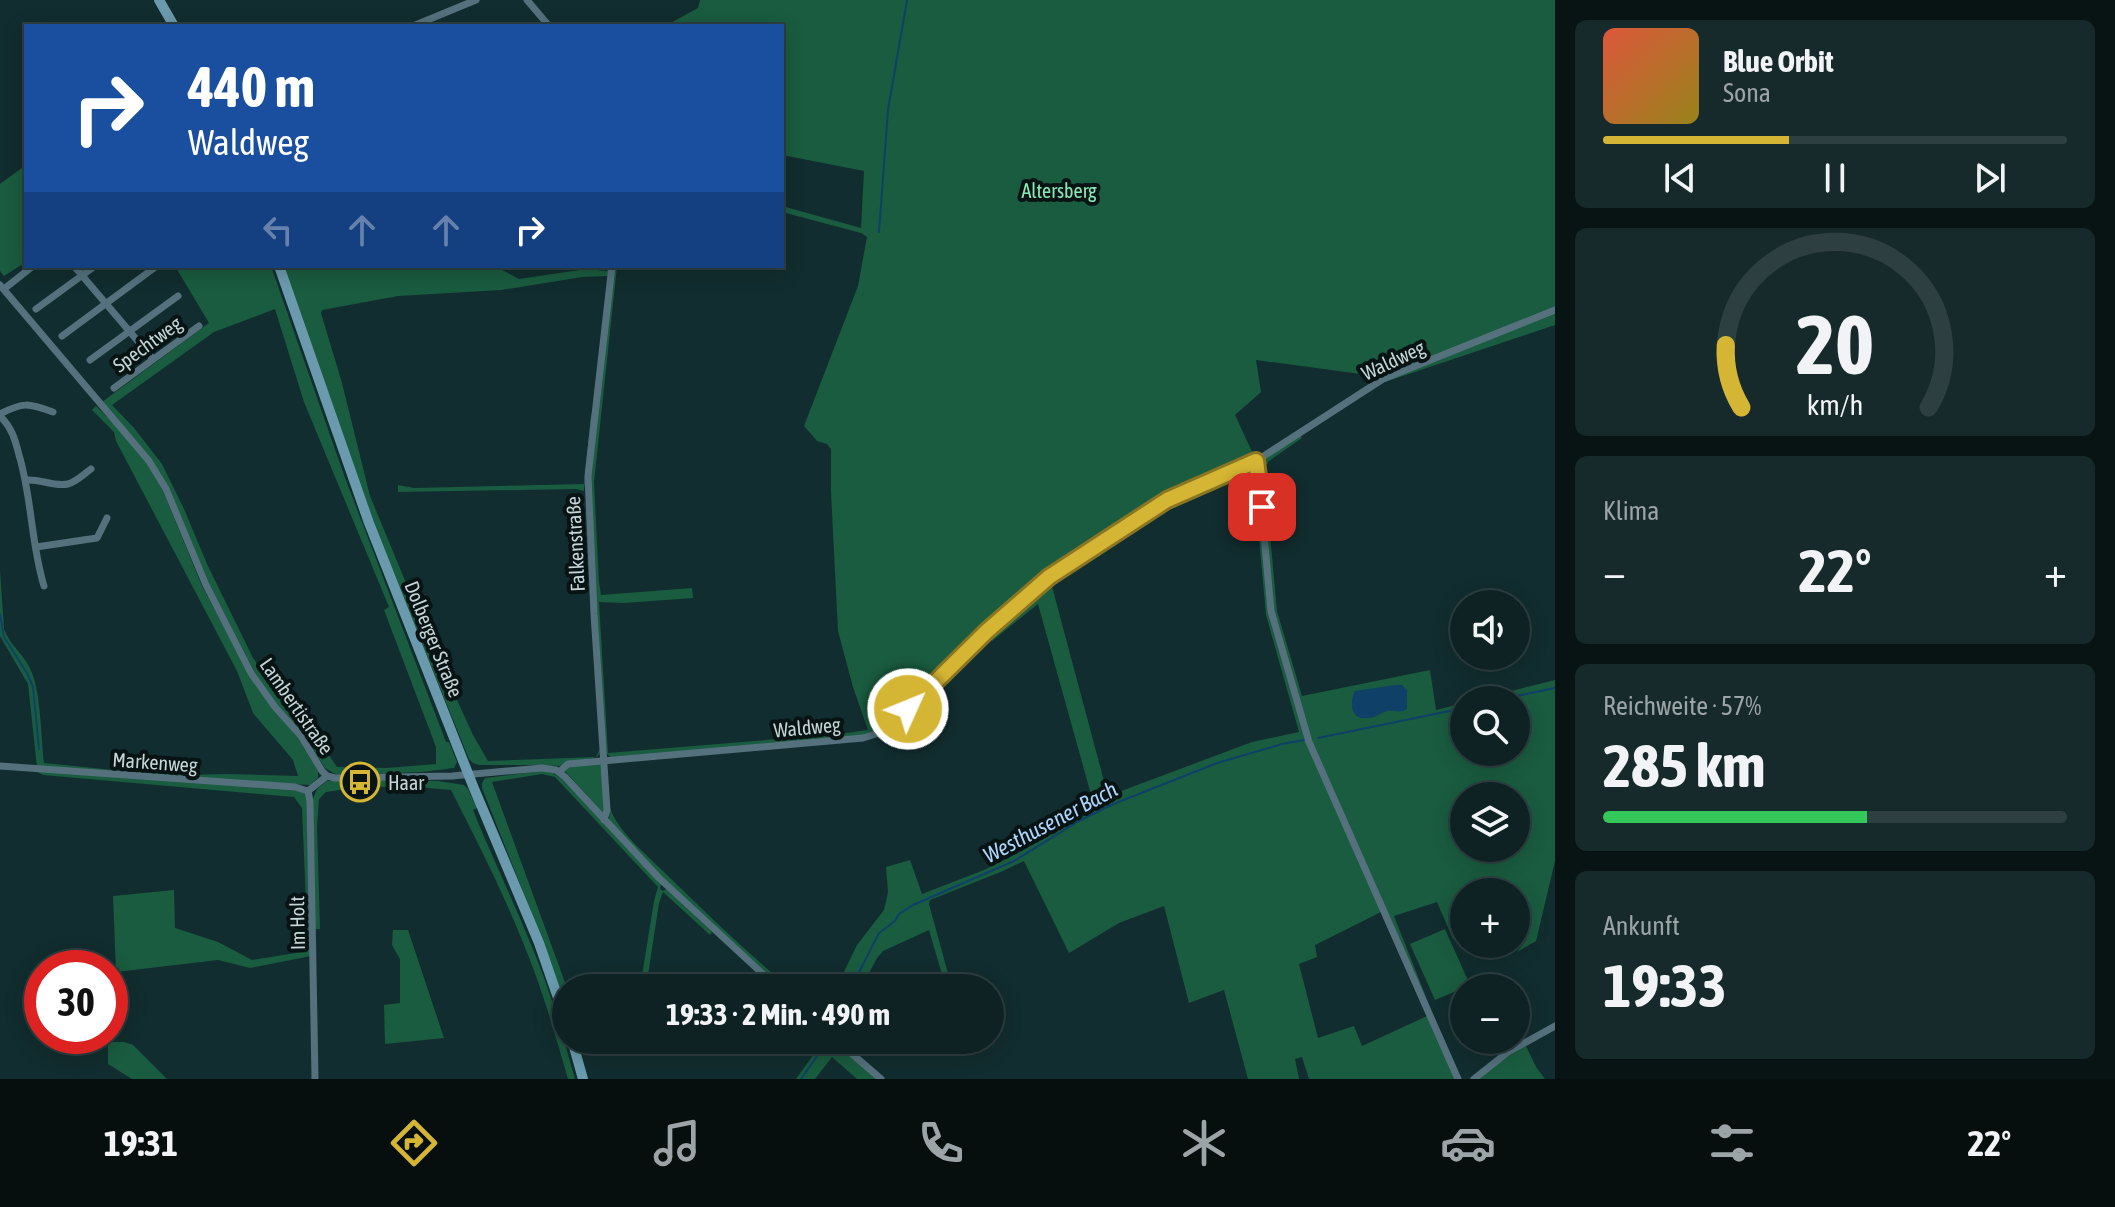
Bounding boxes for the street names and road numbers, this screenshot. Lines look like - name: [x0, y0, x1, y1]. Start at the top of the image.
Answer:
- street label: Spechtweg: [108, 311, 186, 377]
- street label: Waldweg: [1358, 335, 1429, 385]
- street label: Falkenstraße: [561, 496, 589, 592]
- street label: Dolberger Straße: [400, 578, 468, 700]
- street label: Lambertistraße: [255, 653, 339, 759]
- street label: Waldweg: [773, 713, 842, 741]
- street label: Markenweg: [112, 748, 199, 776]
- street label: Im Holt: [285, 895, 309, 950]

